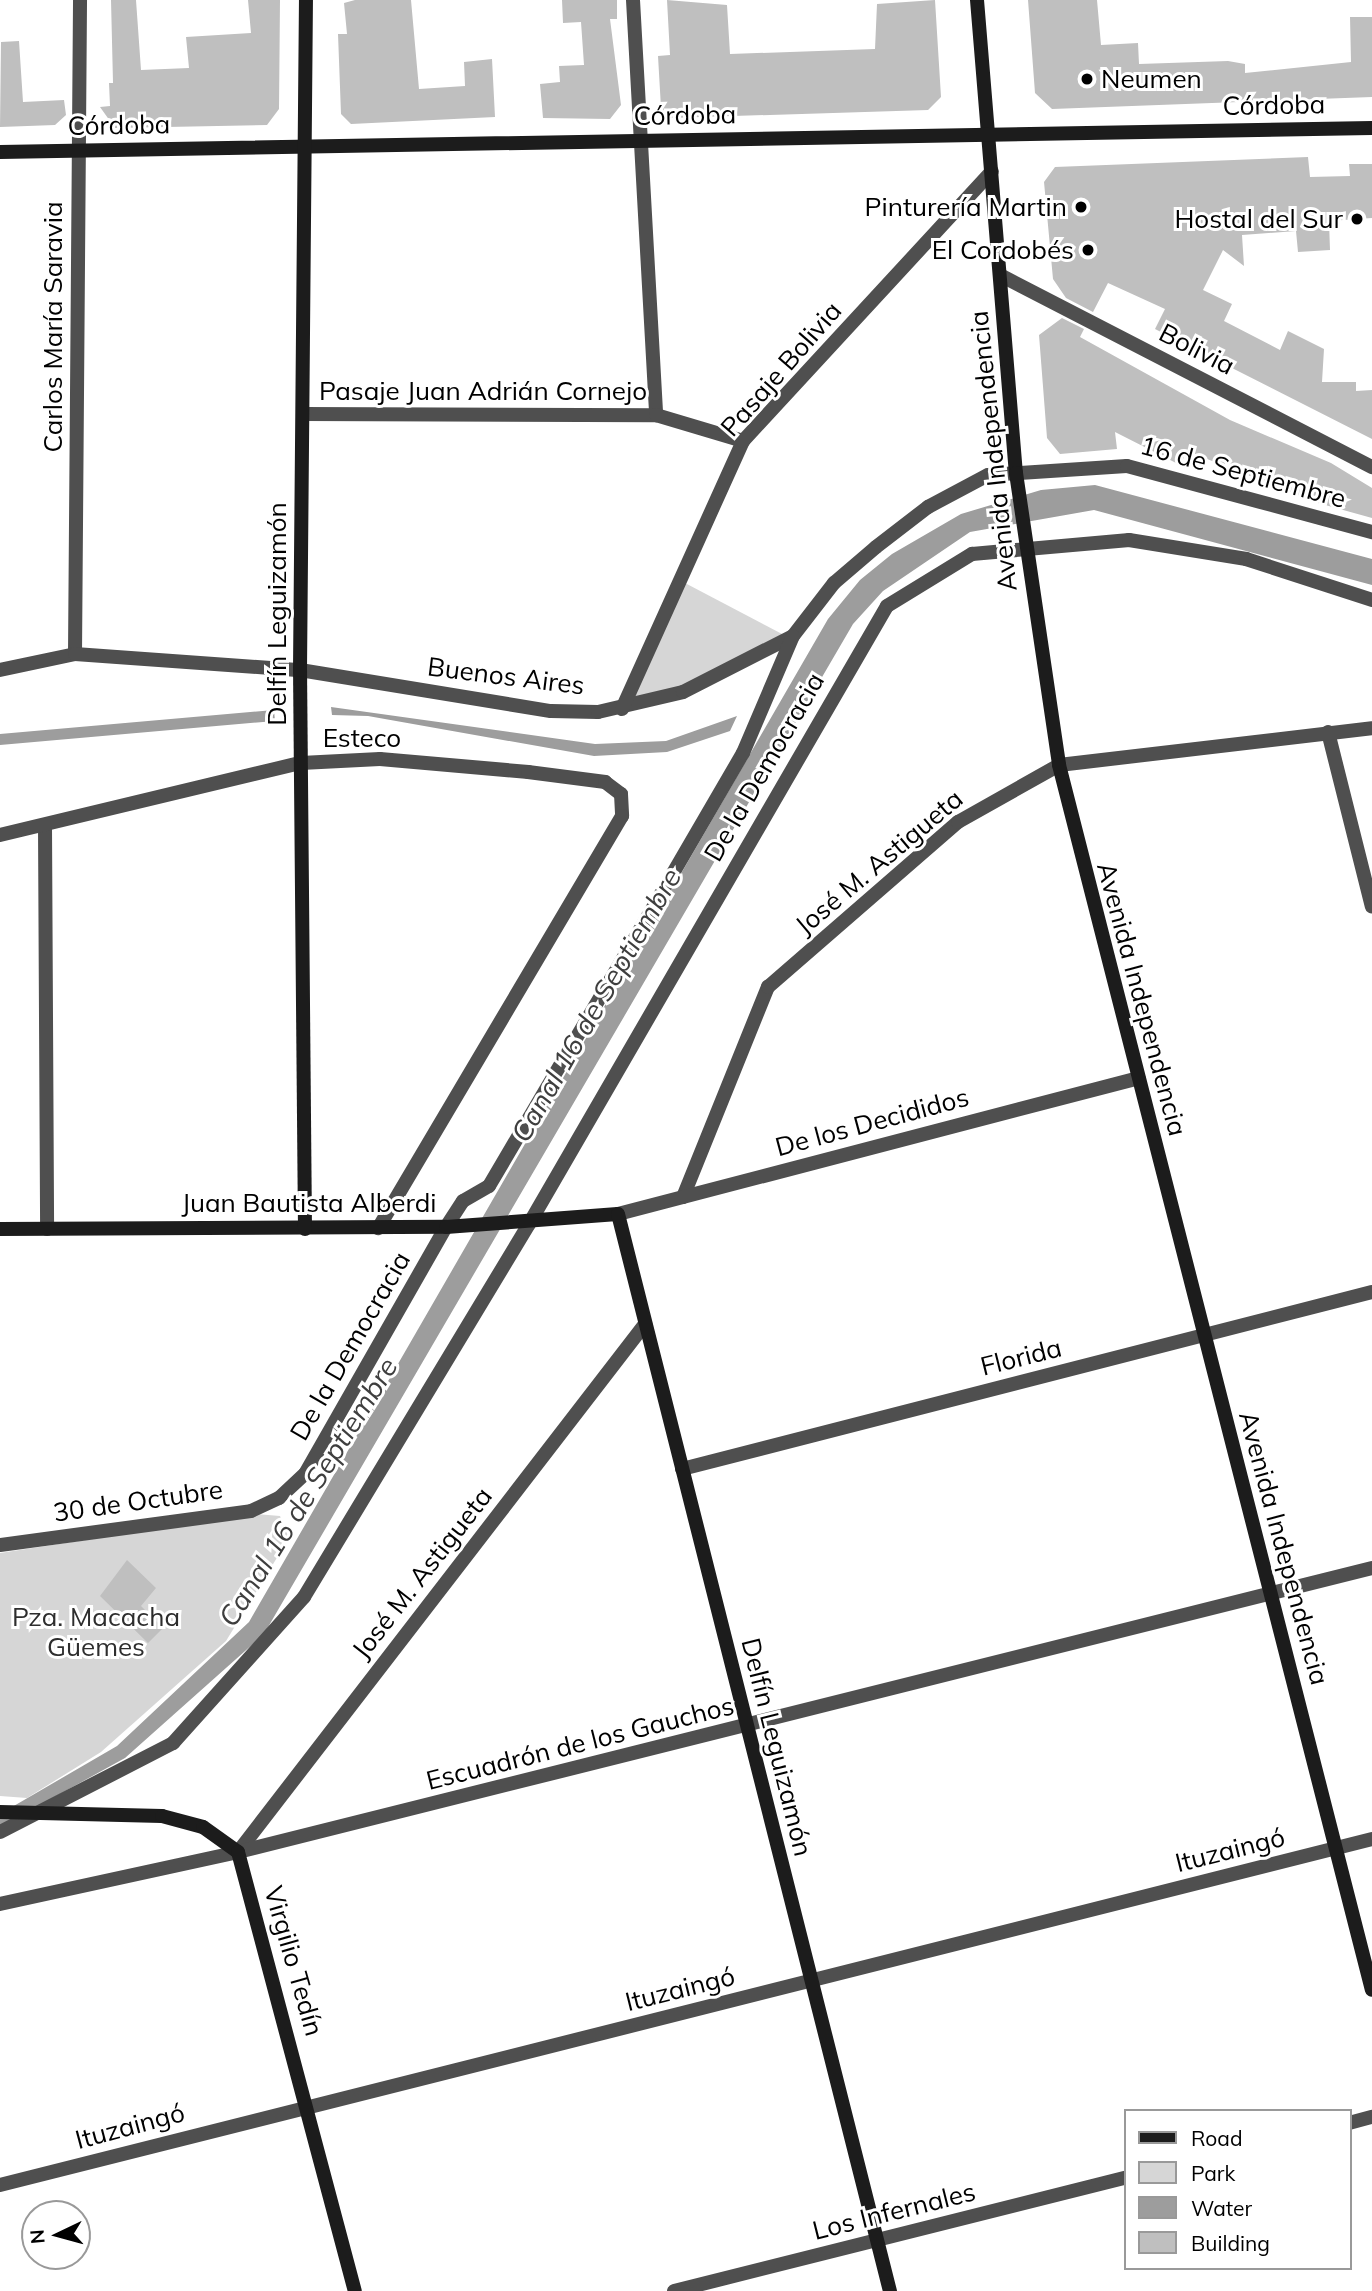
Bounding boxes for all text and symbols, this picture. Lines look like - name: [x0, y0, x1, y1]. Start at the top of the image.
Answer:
- place label: Neumen: [1101, 63, 1202, 95]
- marker: Neumen: [1079, 71, 1095, 87]
- street label: Córdoba: [1222, 89, 1326, 121]
- street label: Córdoba: [633, 99, 737, 131]
- street label: Córdoba: [67, 109, 171, 141]
- place label: Pinturería Martin: [865, 191, 1067, 223]
- marker: Pinturería Martin: [1073, 199, 1089, 215]
- street label: Carlos María Saravia: [37, 201, 69, 453]
- place label: Hostal del Sur: [1174, 203, 1343, 235]
- marker: Hostal del Sur: [1349, 211, 1365, 227]
- place label: El Cordobés: [932, 234, 1074, 266]
- marker: El Cordobés: [1080, 242, 1096, 258]
- street label: Pasaje Bolivia: [714, 295, 848, 443]
- street label: Avenida Independencia: [963, 309, 1023, 593]
- street label: Bolivia: [1154, 317, 1240, 381]
- street label: Pasaje Juan Adrián Cornejo: [319, 375, 647, 407]
- street label: 16 de Septiembre: [1137, 430, 1349, 514]
- street label: Delfín Leguizamón: [261, 502, 293, 726]
- street label: Buenos Aires: [426, 651, 586, 701]
- street label: De la Democracia: [697, 667, 831, 867]
- street label: Esteco: [323, 722, 401, 754]
- street label: José M. Astigueta: [789, 783, 969, 941]
- street label: Avenida Independencia: [1090, 859, 1194, 1139]
- water label: Canal 16 de Septiembre: [504, 862, 688, 1148]
- street label: De los Decididos: [772, 1081, 972, 1163]
- street label: Juan Bautista Alberdi: [181, 1187, 437, 1219]
- street label: De la Democracia: [283, 1246, 417, 1446]
- street label: Florida: [977, 1332, 1065, 1382]
- water label: Canal 16 de Septiembre: [211, 1351, 405, 1633]
- street label: Avenida Independencia: [1232, 1408, 1336, 1688]
- street label: 30 de Octubre: [51, 1474, 225, 1528]
- street label: José M. Astigueta: [345, 1481, 499, 1665]
- park label: Pza. Macacha Güemes: [12, 1601, 180, 1662]
- street label: Delfín Leguizamón: [735, 1635, 819, 1859]
- street label: Escuadrón de los Gauchos: [423, 1690, 737, 1796]
- street label: Ituzaingó: [1172, 1821, 1288, 1879]
- street label: Virgilio Tedín: [258, 1883, 330, 2039]
- street label: Ituzaingó: [622, 1960, 738, 2018]
- street label: Ituzaingó: [72, 2096, 188, 2156]
- legend: [1124, 2109, 1351, 2270]
- text: Road: [1191, 2125, 1242, 2151]
- text: Park: [1191, 2160, 1235, 2186]
- street label: Los Infernales: [809, 2176, 979, 2246]
- text: Water: [1191, 2195, 1252, 2221]
- north arrow: [21, 2200, 91, 2270]
- text: N: [24, 2228, 50, 2245]
- text: Building: [1191, 2230, 1270, 2256]

